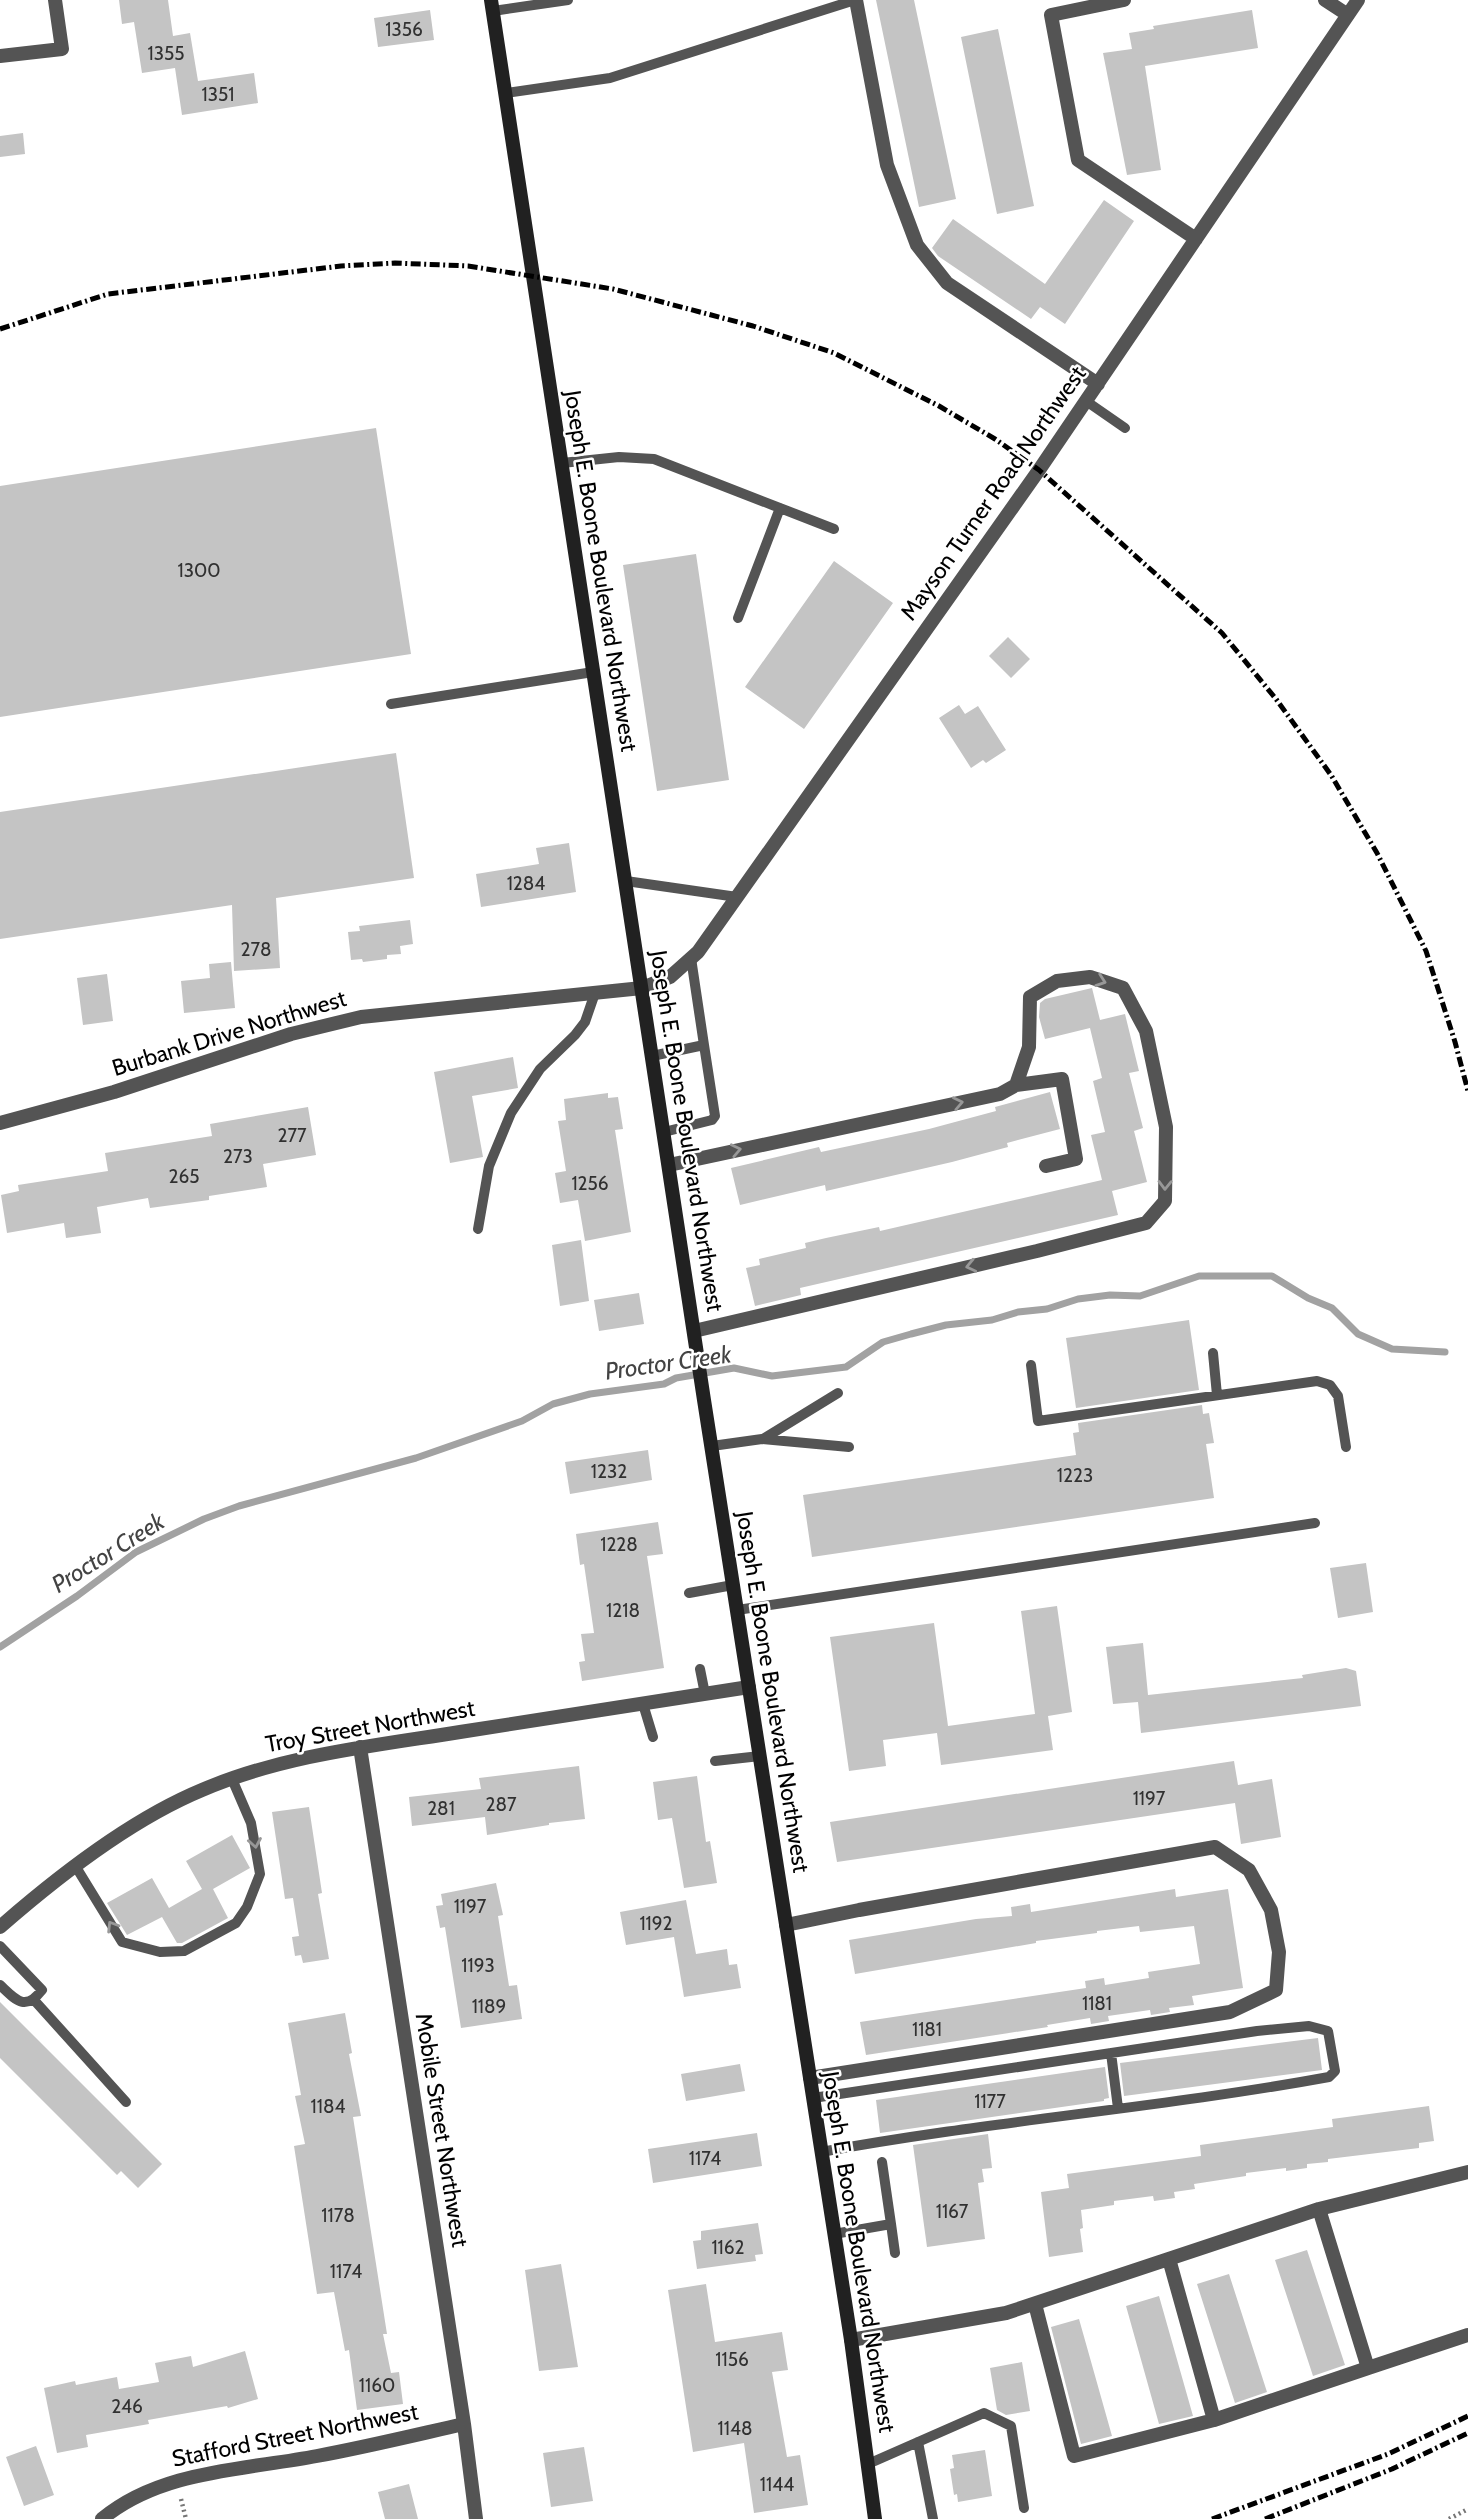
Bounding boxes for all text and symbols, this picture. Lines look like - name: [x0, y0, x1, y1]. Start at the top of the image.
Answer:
- house number: 1356: [385, 18, 423, 41]
- house number: 1355: [147, 42, 185, 65]
- house number: 1351: [202, 83, 234, 106]
- street label: Mayson Turner Road Northwest: [894, 360, 1092, 626]
- street label: Joseph E. Boone Boulevard Northwest: [558, 387, 643, 754]
- house number: 1300: [178, 559, 221, 582]
- house number: 1284: [507, 872, 545, 895]
- house number: 278: [240, 938, 272, 961]
- street label: Joseph E. Boone Boulevard Northwest: [644, 947, 729, 1314]
- one-way arrow: [1095, 973, 1107, 987]
- street label: Burbank Drive Northwest: [109, 984, 350, 1082]
- one-way arrow: [952, 1097, 964, 1112]
- house number: 277: [277, 1124, 307, 1147]
- one-way arrow: [730, 1144, 742, 1159]
- house number: 273: [223, 1145, 253, 1168]
- house number: 265: [168, 1165, 200, 1188]
- house number: 1256: [571, 1172, 609, 1195]
- one-way arrow: [1157, 1180, 1173, 1191]
- one-way arrow: [965, 1258, 977, 1273]
- water label: Proctor Creek: [603, 1339, 734, 1386]
- house number: 1232: [591, 1460, 627, 1483]
- house number: 1223: [1057, 1464, 1093, 1487]
- water label: Proctor Creek: [46, 1506, 170, 1599]
- street label: Joseph E. Boone Boulevard Northwest: [730, 1508, 815, 1875]
- house number: 1228: [600, 1533, 638, 1556]
- house number: 1218: [606, 1599, 640, 1622]
- street label: Troy Street Northwest: [263, 1694, 477, 1758]
- house number: 1197: [1133, 1787, 1166, 1810]
- house number: 287: [485, 1793, 517, 1816]
- house number: 281: [427, 1797, 455, 1820]
- one-way arrow: [247, 1837, 262, 1849]
- house number: 1197: [454, 1895, 487, 1918]
- house number: 1192: [639, 1912, 673, 1935]
- one-way arrow: [108, 1921, 121, 1934]
- house number: 1193: [461, 1954, 495, 1977]
- house number: 1181: [1082, 1992, 1112, 2015]
- house number: 1189: [472, 1995, 506, 2018]
- street label: Mobile Street Northwest: [410, 2011, 474, 2249]
- house number: 1181: [912, 2018, 942, 2041]
- street label: Joseph E. Boone Boulevard Northwest: [816, 2068, 901, 2435]
- house number: 1177: [974, 2090, 1006, 2113]
- house number: 1184: [311, 2095, 345, 2118]
- house number: 1174: [689, 2147, 721, 2170]
- house number: 1167: [936, 2200, 969, 2223]
- house number: 1178: [321, 2204, 355, 2227]
- house number: 1162: [711, 2236, 745, 2259]
- house number: 1174: [330, 2260, 362, 2283]
- house number: 1156: [715, 2348, 749, 2371]
- house number: 1160: [359, 2374, 395, 2397]
- house number: 246: [111, 2395, 143, 2418]
- street label: Stafford Street Northwest: [170, 2397, 421, 2473]
- house number: 1148: [718, 2417, 752, 2440]
- house number: 1144: [760, 2473, 794, 2496]

